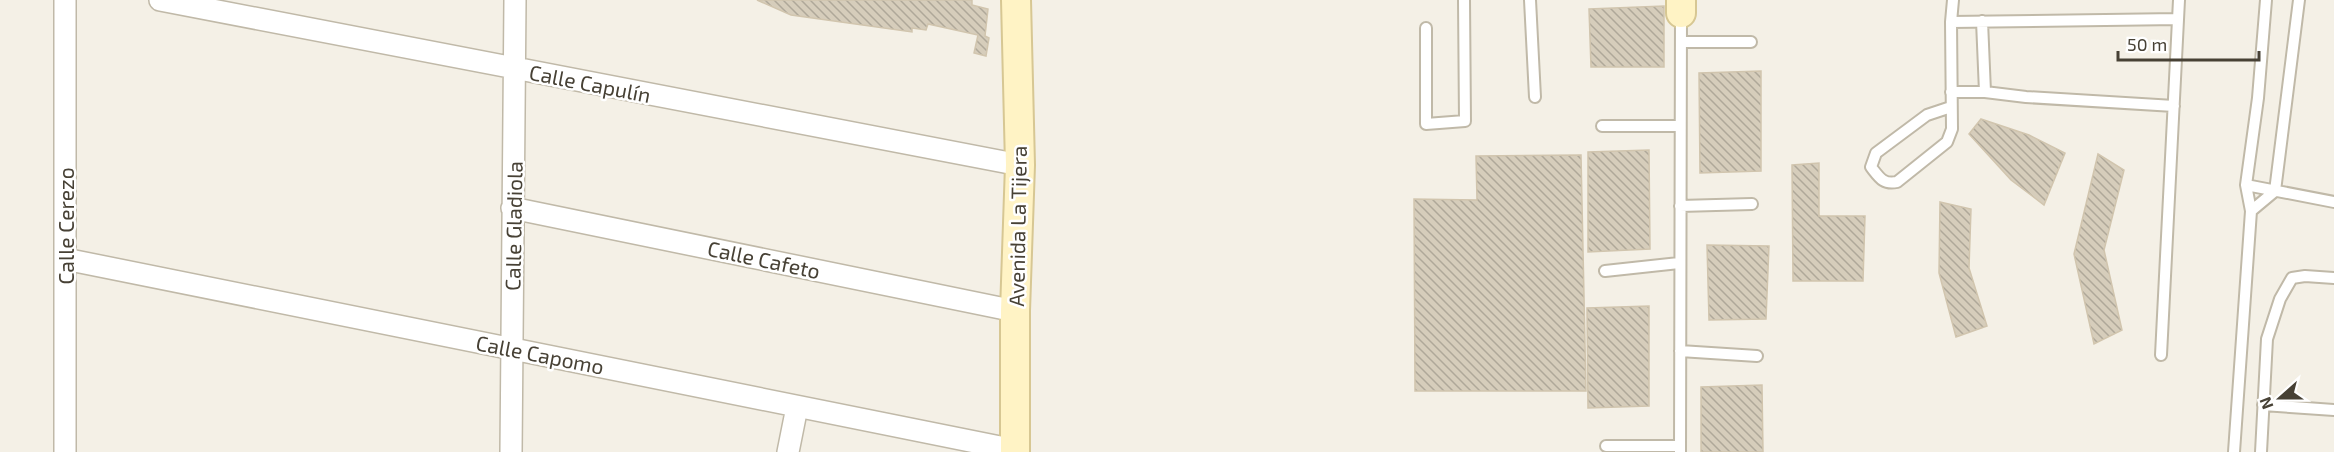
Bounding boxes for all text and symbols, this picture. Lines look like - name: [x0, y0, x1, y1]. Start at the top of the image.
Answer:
- scale bar: [2118, 24, 2259, 62]
- text: 50 m: [2127, 33, 2167, 55]
- street label: Calle Capulín: [527, 59, 653, 107]
- street label: Avenida La Tijera: [1003, 145, 1032, 307]
- street label: Calle Gladiola: [499, 161, 527, 291]
- street label: Calle Cerezo: [53, 167, 78, 285]
- street label: Calle Cafeto: [705, 235, 823, 283]
- street label: Calle Capomo: [474, 329, 606, 379]
- north arrow: [2250, 368, 2310, 428]
- text: N: [2255, 395, 2276, 412]

